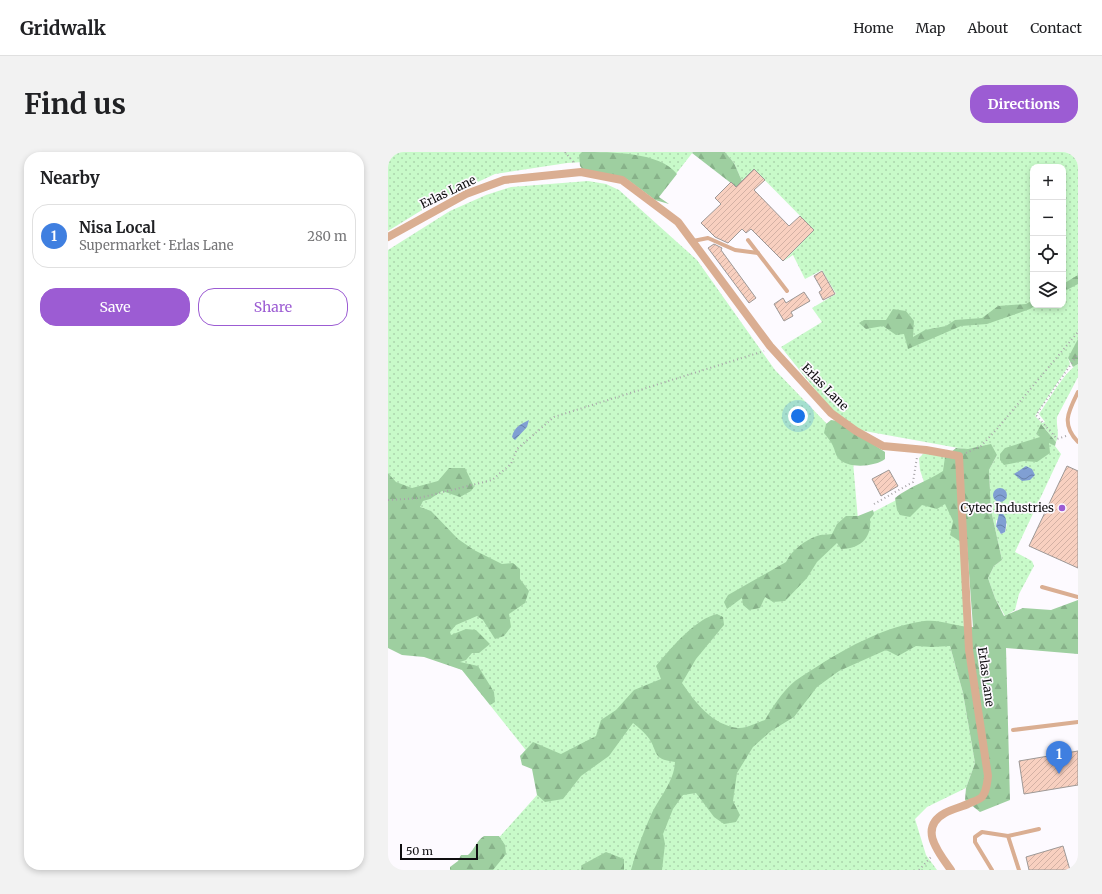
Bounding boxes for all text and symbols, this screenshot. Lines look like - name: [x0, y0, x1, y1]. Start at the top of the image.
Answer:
- text: Gridwalk: [20, 16, 106, 40]
- text: Home: [853, 19, 894, 37]
- text: Map: [916, 19, 945, 37]
- text: About: [967, 19, 1008, 37]
- text: Contact: [1030, 19, 1082, 37]
- button: Directions: [970, 85, 1078, 123]
- text: Find us: [24, 86, 126, 122]
- map controls: [1030, 164, 1066, 308]
- button: +: [1030, 164, 1066, 200]
- text: Nearby: [40, 167, 100, 189]
- street label: Erlas Lane: [417, 172, 478, 211]
- button: −: [1030, 200, 1066, 236]
- text: Nisa Local: [79, 218, 156, 237]
- text: 1: [51, 228, 57, 245]
- text: 280 m: [307, 228, 347, 245]
- button: locate: [1030, 236, 1066, 272]
- text: Supermarket · Erlas Lane: [79, 237, 234, 254]
- button: layers: [1030, 272, 1066, 308]
- button: Save: [40, 288, 190, 326]
- button: Share: [198, 288, 348, 326]
- street label: Erlas Lane: [799, 360, 852, 413]
- your location: [788, 406, 808, 426]
- place label: Cytec Industries: [960, 500, 1054, 515]
- marker: Cytec Industries: [1057, 503, 1067, 513]
- street label: Erlas Lane: [975, 646, 998, 708]
- pin: 1: [1046, 741, 1072, 774]
- scale bar: [400, 842, 478, 861]
- text: 50 m: [406, 844, 433, 858]

